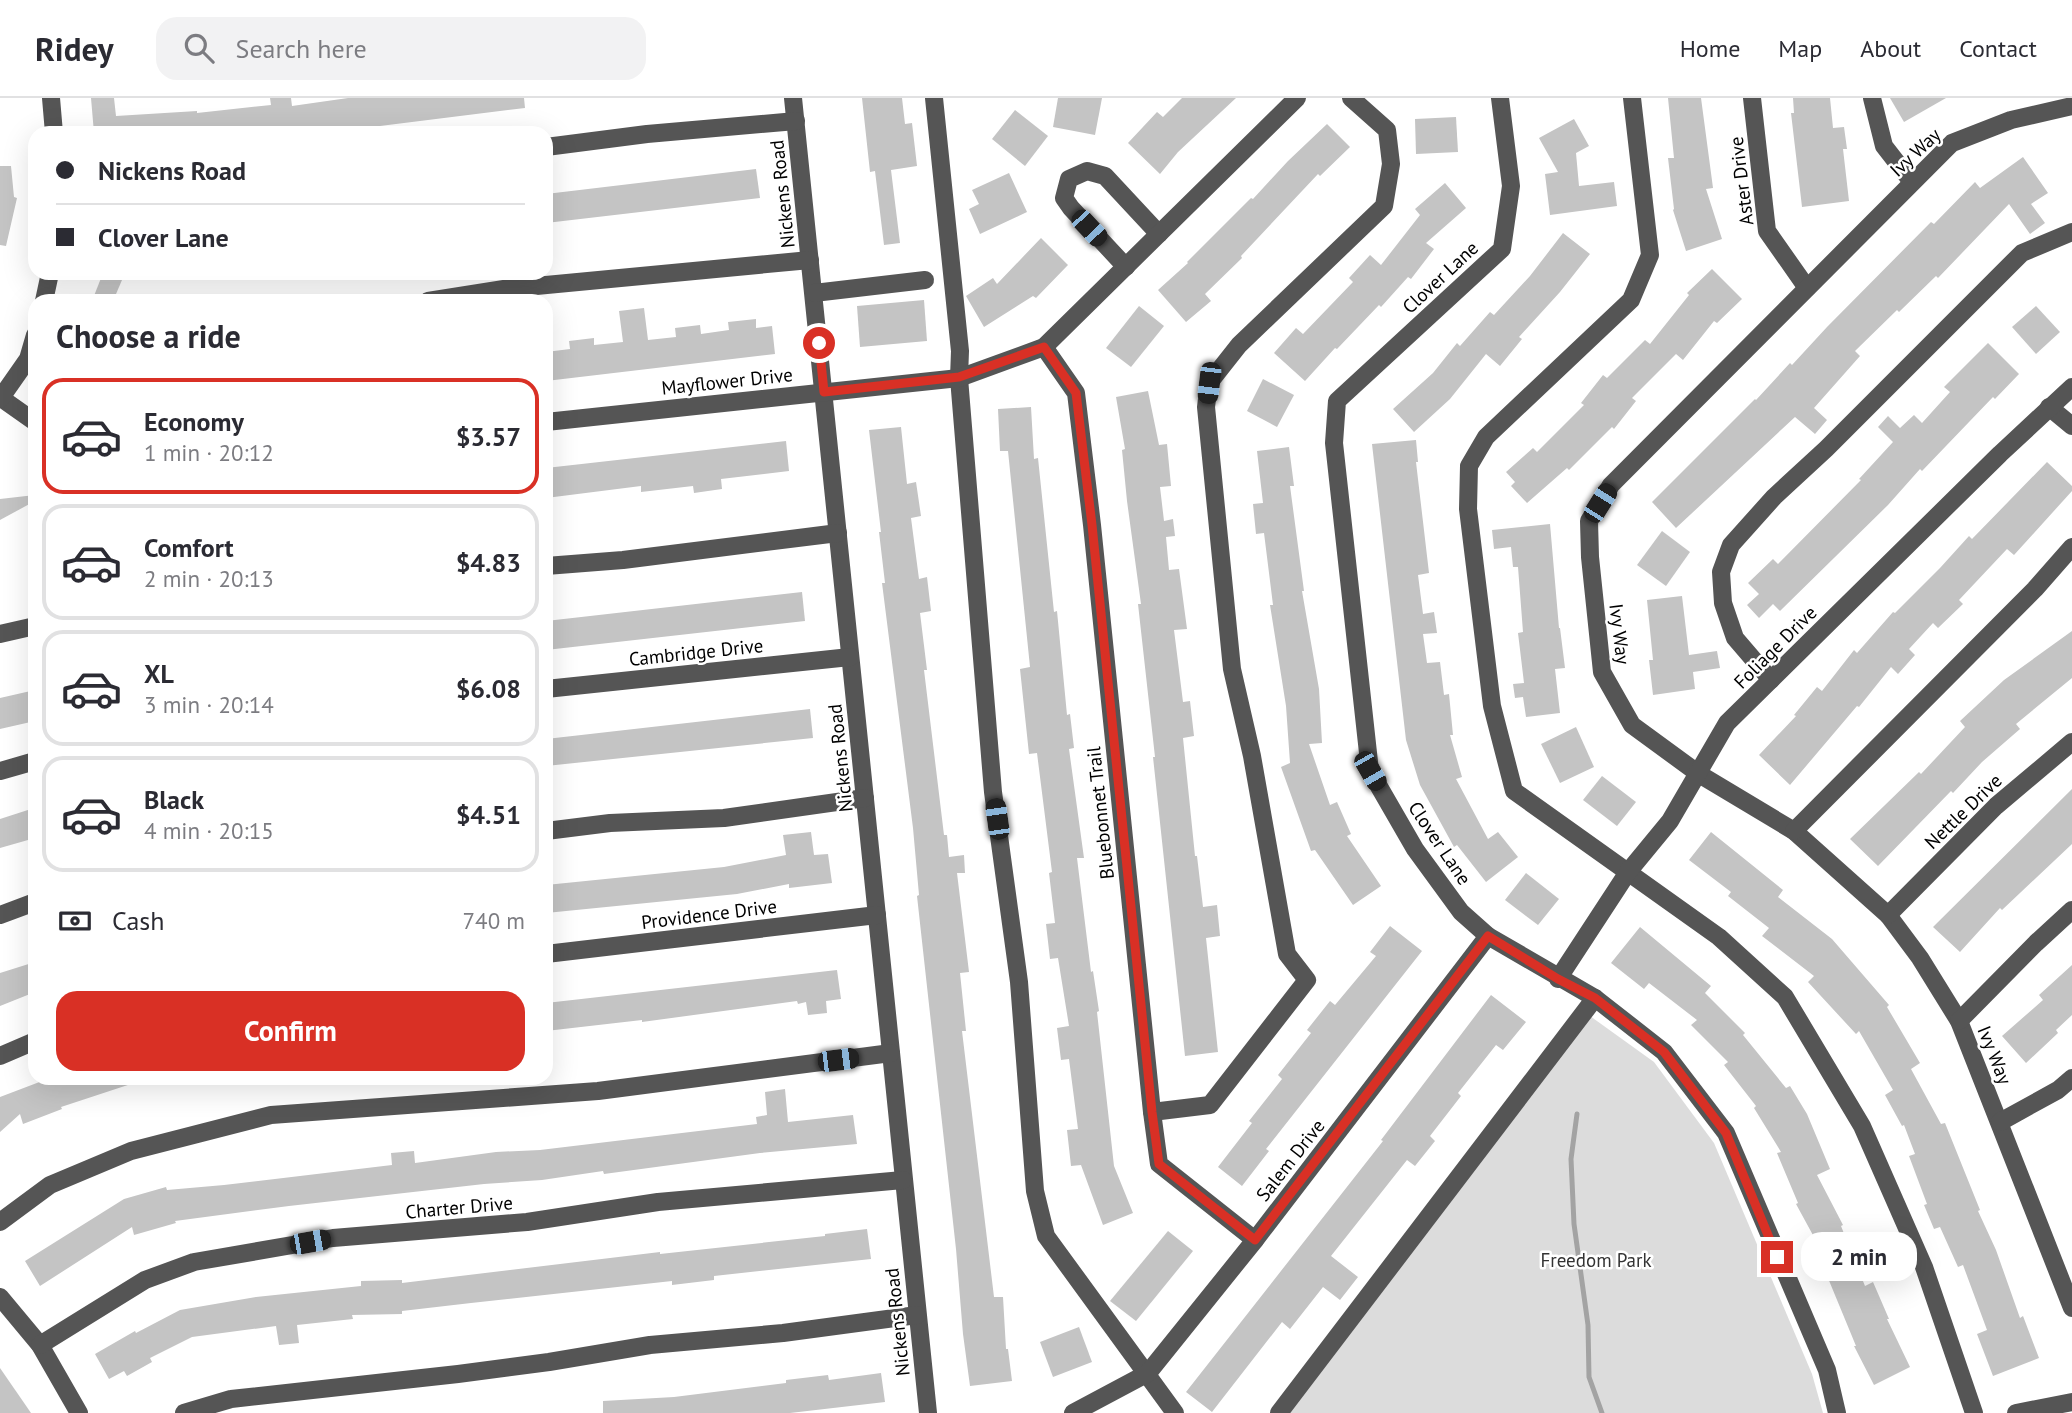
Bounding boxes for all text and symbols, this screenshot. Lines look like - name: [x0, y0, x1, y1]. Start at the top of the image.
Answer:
- search box: [156, 17, 646, 80]
- text: Ridey: [35, 27, 114, 70]
- icon: search: [180, 29, 218, 67]
- text: Search here: [236, 32, 367, 65]
- text: Home: [1680, 33, 1740, 64]
- text: Map: [1778, 33, 1822, 64]
- text: About: [1860, 33, 1921, 64]
- text: Contact: [1959, 33, 2037, 64]
- street label: Ivy Way: [1885, 122, 1946, 182]
- street label: Aster Drive: [1724, 135, 1758, 227]
- street label: Nickens Road: [764, 139, 800, 249]
- text: Nickens Road: [98, 154, 246, 187]
- car: [1067, 205, 1112, 251]
- text: Clover Lane: [98, 221, 229, 254]
- street label: Clover Lane: [1397, 236, 1483, 318]
- text: Choose a ride: [56, 315, 241, 357]
- route start: [803, 327, 835, 359]
- car: [1197, 361, 1222, 405]
- street label: Mayflower Drive: [660, 362, 794, 400]
- icon: car: [60, 405, 123, 468]
- text: Economy: [144, 405, 244, 438]
- text: $3.57: [456, 420, 521, 453]
- text: 1 min · 20:12: [144, 438, 274, 467]
- car: [1580, 480, 1621, 526]
- icon: car: [60, 531, 123, 594]
- text: Comfort: [144, 531, 234, 564]
- text: $4.83: [456, 546, 521, 579]
- text: 2 min · 20:13: [144, 564, 274, 593]
- street label: Foliage Drive: [1728, 600, 1822, 694]
- street label: Ivy Way: [1604, 602, 1636, 666]
- street label: Cambridge Drive: [628, 633, 764, 671]
- icon: car: [60, 657, 123, 720]
- text: XL: [144, 657, 174, 690]
- text: $6.08: [456, 672, 521, 705]
- text: 3 min · 20:14: [144, 690, 274, 719]
- street label: Nickens Road: [822, 703, 858, 813]
- street label: Bluebonnet Trail: [1081, 745, 1119, 881]
- car: [1351, 748, 1390, 794]
- street label: Nettle Drive: [1919, 768, 2007, 854]
- icon: car: [60, 783, 123, 846]
- text: Black: [144, 783, 204, 816]
- car: [984, 797, 1011, 841]
- street label: Clover Lane: [1403, 797, 1477, 889]
- text: $4.51: [456, 798, 521, 831]
- text: 4 min · 20:15: [144, 816, 274, 845]
- street label: Providence Drive: [640, 894, 778, 934]
- icon: cash: [56, 902, 94, 940]
- text: Cash: [112, 904, 164, 937]
- text: 740 m: [463, 906, 525, 935]
- button: Confirm: [56, 991, 525, 1071]
- street label: Ivy Way: [1972, 1022, 2018, 1088]
- car: [816, 1047, 861, 1073]
- street label: Salem Drive: [1250, 1114, 1330, 1206]
- street label: Charter Drive: [404, 1190, 514, 1224]
- car: [288, 1228, 333, 1256]
- callout: 2 min: [1802, 1232, 1917, 1282]
- route end: [1761, 1241, 1793, 1273]
- text: 2 min: [1831, 1242, 1887, 1271]
- park label: Freedom Park: [1540, 1248, 1652, 1272]
- street label: Nickens Road: [879, 1267, 915, 1377]

